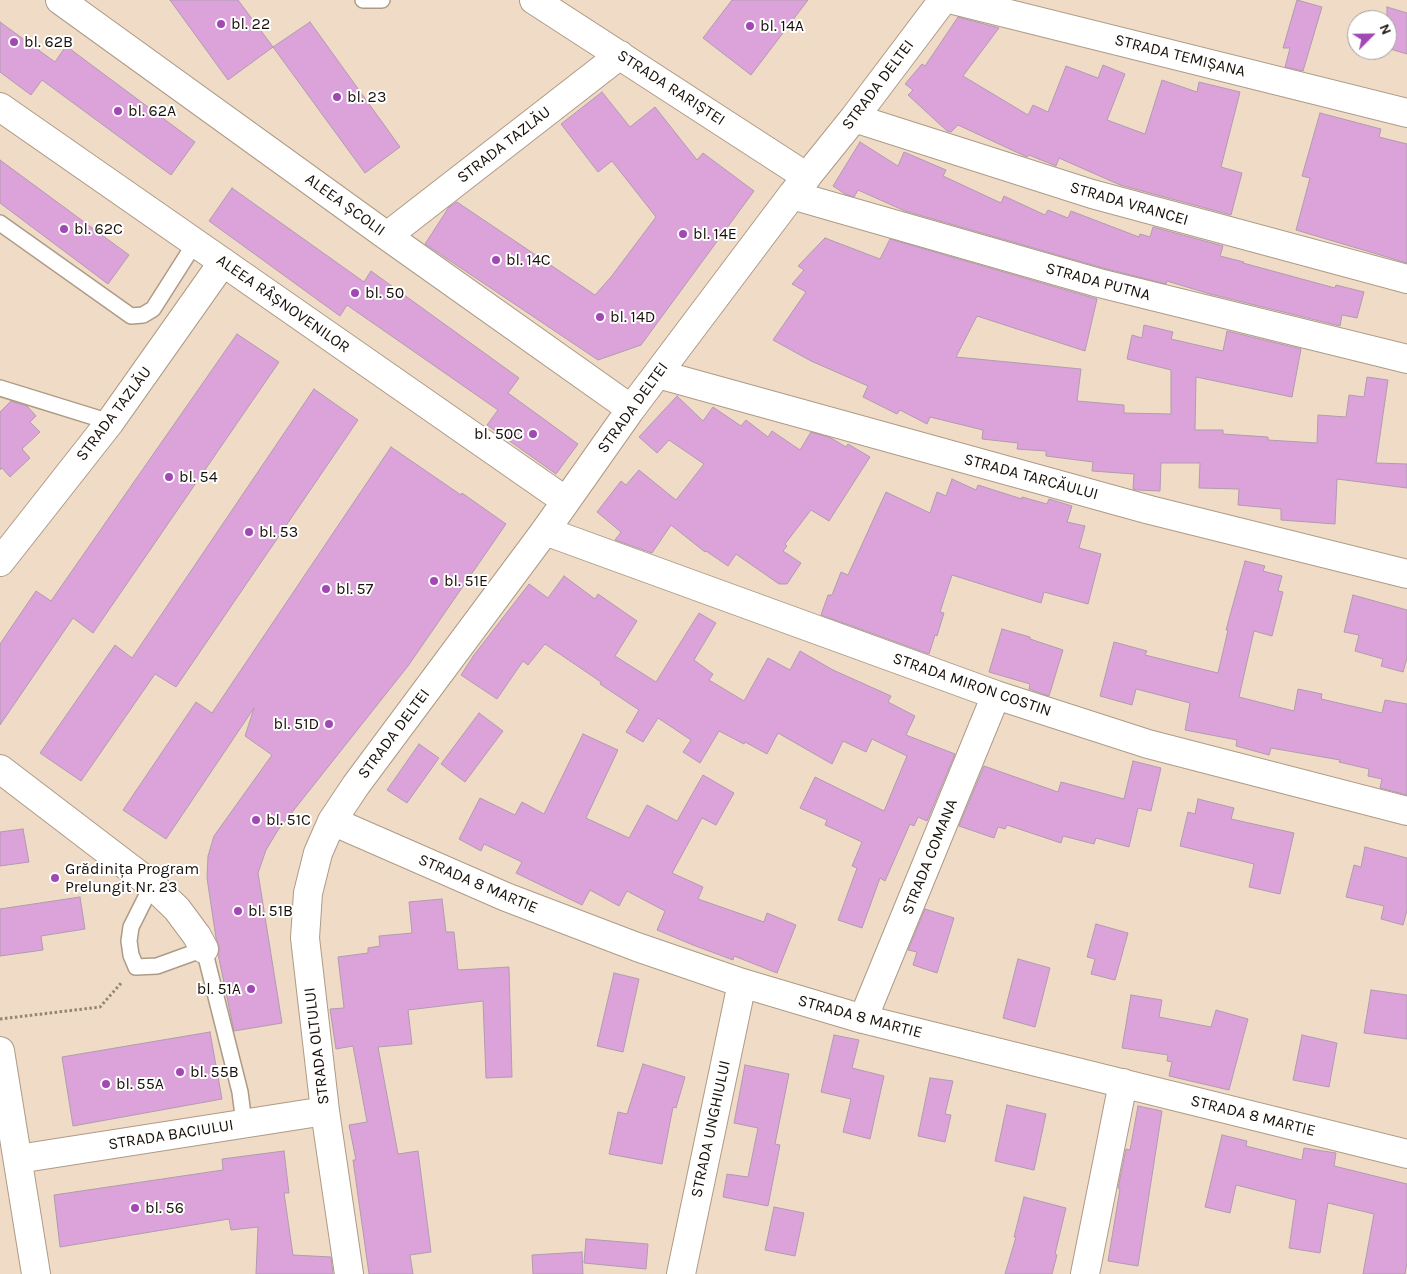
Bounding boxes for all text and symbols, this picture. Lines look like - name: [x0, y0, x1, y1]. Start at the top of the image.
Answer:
- north arrow: [1347, 10, 1397, 60]
- place label: bl. 22: [231, 14, 270, 34]
- place label: bl. 14A: [760, 16, 804, 36]
- marker: bl. 22: [215, 18, 227, 30]
- marker: bl. 14A: [744, 20, 756, 32]
- text: N: [1376, 21, 1395, 37]
- street label: STRADA TEMIȘANA: [1113, 30, 1247, 82]
- place label: bl. 62B: [24, 32, 73, 52]
- marker: bl. 62B: [8, 36, 20, 48]
- street label: STRADA DELTEI: [838, 36, 918, 134]
- street label: STRADA RARIȘTEI: [614, 46, 728, 130]
- place label: bl. 23: [347, 87, 386, 107]
- marker: bl. 23: [331, 91, 343, 103]
- place label: bl. 62A: [128, 101, 176, 121]
- street label: STRADA TAZLĂU: [453, 103, 555, 187]
- marker: bl. 62A: [112, 105, 124, 117]
- street label: ALEEA ȘCOLII: [301, 170, 389, 240]
- street label: STRADA VRANCEI: [1068, 178, 1190, 230]
- place label: bl. 62C: [74, 219, 123, 239]
- marker: bl. 62C: [58, 223, 70, 235]
- place label: bl. 14E: [693, 224, 737, 244]
- marker: bl. 14E: [677, 228, 689, 240]
- place label: bl. 14C: [506, 250, 551, 270]
- street label: ALEEA RÂȘNOVENILOR: [213, 251, 353, 357]
- marker: bl. 14C: [490, 254, 502, 266]
- street label: STRADA PUTNA: [1044, 259, 1152, 305]
- place label: bl. 50: [365, 283, 404, 303]
- marker: bl. 50: [349, 287, 361, 299]
- place label: bl. 14D: [610, 307, 655, 327]
- marker: bl. 14D: [594, 311, 606, 323]
- street label: STRADA DELTEI: [594, 359, 672, 457]
- street label: STRADA TAZLĂU: [72, 363, 156, 465]
- place label: bl. 50C: [474, 424, 523, 444]
- marker: bl. 50C: [527, 428, 539, 440]
- street label: STRADA TARCĂULUI: [962, 450, 1100, 504]
- place label: bl. 54: [179, 467, 218, 487]
- marker: bl. 54: [163, 471, 175, 483]
- place label: bl. 53: [259, 522, 298, 542]
- marker: bl. 53: [243, 526, 255, 538]
- place label: bl. 51E: [444, 571, 488, 591]
- marker: bl. 51E: [428, 575, 440, 587]
- place label: bl. 57: [336, 579, 373, 599]
- marker: bl. 57: [320, 583, 332, 595]
- street label: STRADA MIRON COSTIN: [890, 649, 1054, 721]
- street label: STRADA DELTEI: [354, 685, 434, 783]
- place label: bl. 51D: [274, 714, 319, 734]
- marker: bl. 51D: [323, 718, 335, 730]
- street label: STRADA COMANA: [898, 796, 962, 918]
- place label: bl. 51C: [266, 810, 311, 830]
- marker: bl. 51C: [250, 814, 262, 826]
- street label: STRADA 8 MARTIE: [415, 850, 541, 918]
- place label: Grădinița Program Prelungit Nr. 23: [65, 859, 199, 897]
- marker: Grădinița Program Prelungit Nr. 23: [49, 872, 61, 884]
- place label: bl. 51B: [248, 901, 293, 921]
- marker: bl. 51B: [232, 905, 244, 917]
- place label: bl. 51A: [197, 979, 241, 999]
- marker: bl. 51A: [245, 983, 257, 995]
- street label: STRADA OLTULUI: [300, 986, 334, 1106]
- street label: STRADA 8 MARTIE: [796, 991, 924, 1043]
- street label: STRADA UNGHIULUI: [687, 1059, 735, 1199]
- place label: bl. 55B: [190, 1062, 239, 1082]
- marker: bl. 55B: [174, 1066, 186, 1078]
- place label: bl. 55A: [116, 1074, 164, 1094]
- marker: bl. 55A: [100, 1078, 112, 1090]
- street label: STRADA 8 MARTIE: [1189, 1091, 1317, 1141]
- street label: STRADA BACIULUI: [107, 1116, 235, 1154]
- place label: bl. 56: [145, 1198, 184, 1218]
- marker: bl. 56: [129, 1202, 141, 1214]

